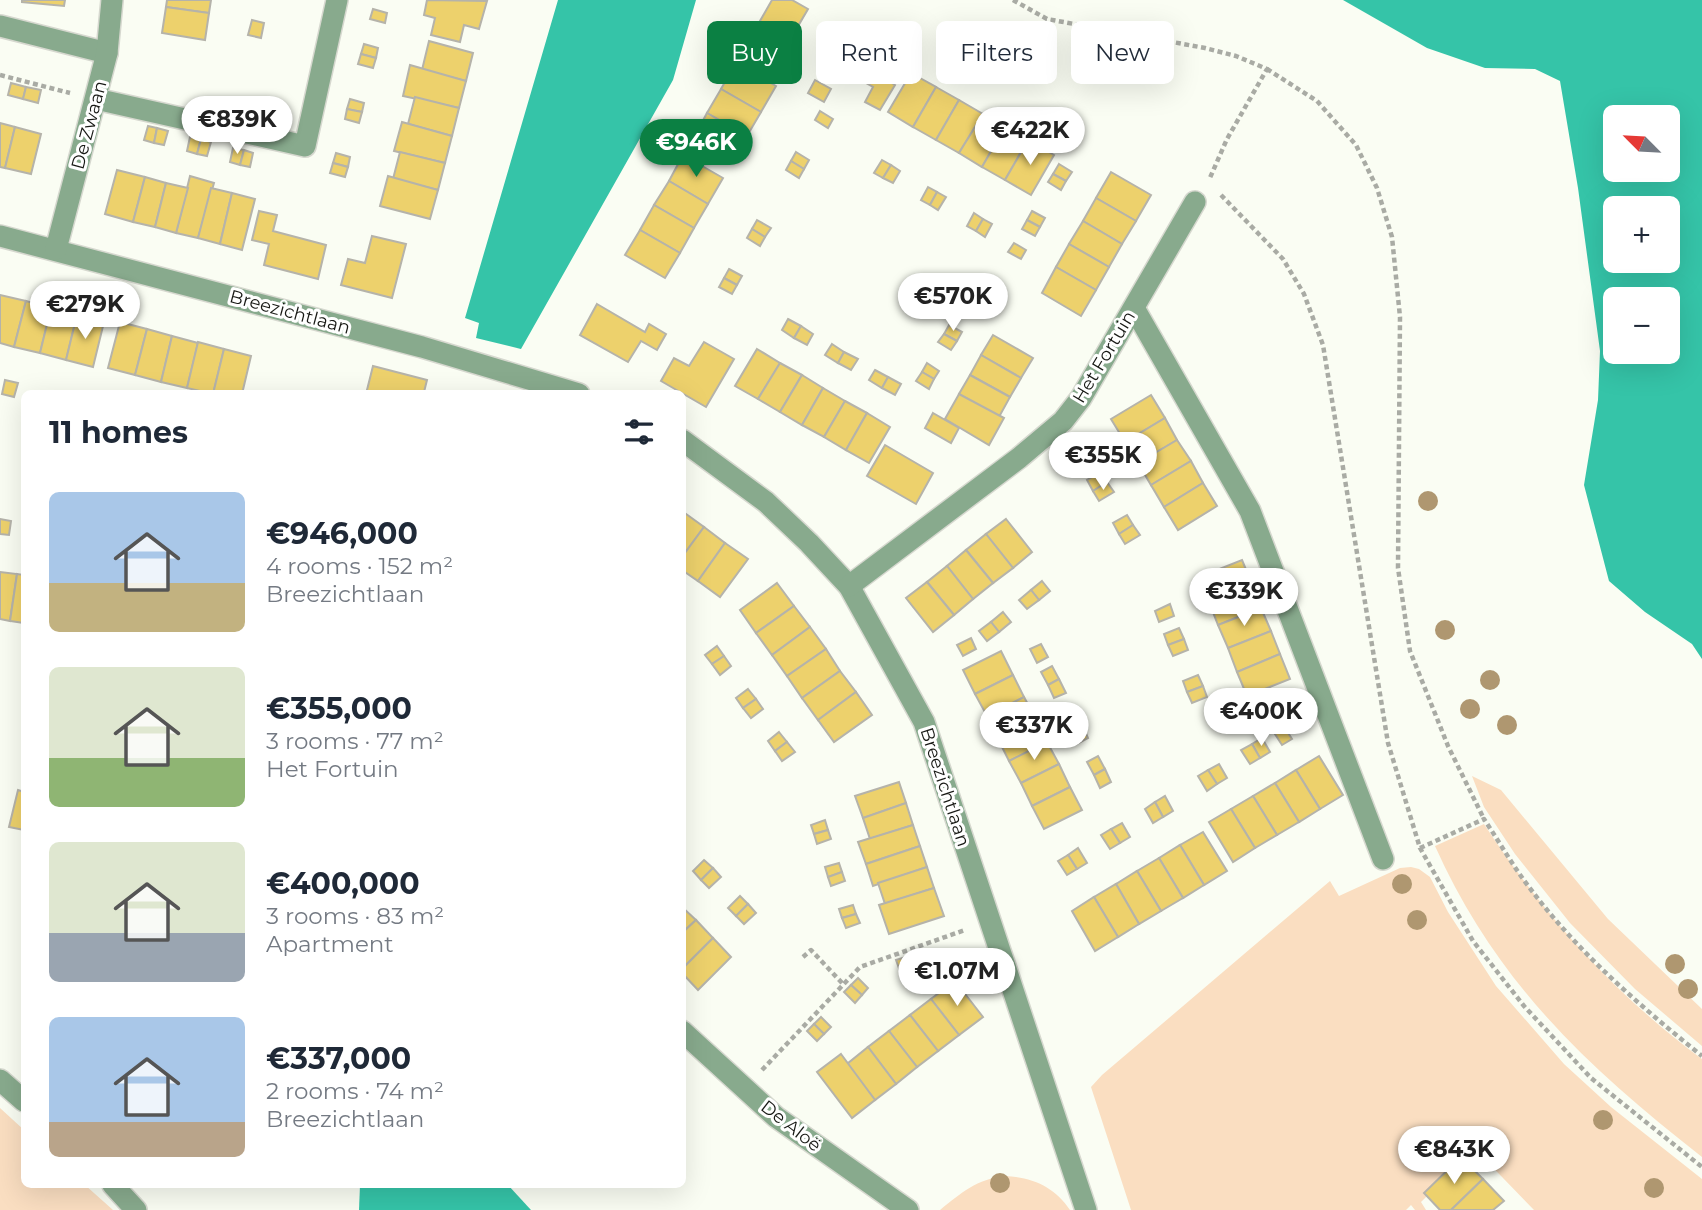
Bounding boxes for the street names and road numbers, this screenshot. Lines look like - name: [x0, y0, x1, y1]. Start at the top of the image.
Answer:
- street label: De Zwaan: [67, 78, 111, 172]
- street label: Breezichtlaan: [227, 285, 353, 339]
- street label: Het Fortuin: [1068, 307, 1140, 407]
- street label: Breezichtlaan: [915, 725, 975, 849]
- street label: De Aloë: [756, 1096, 826, 1156]

